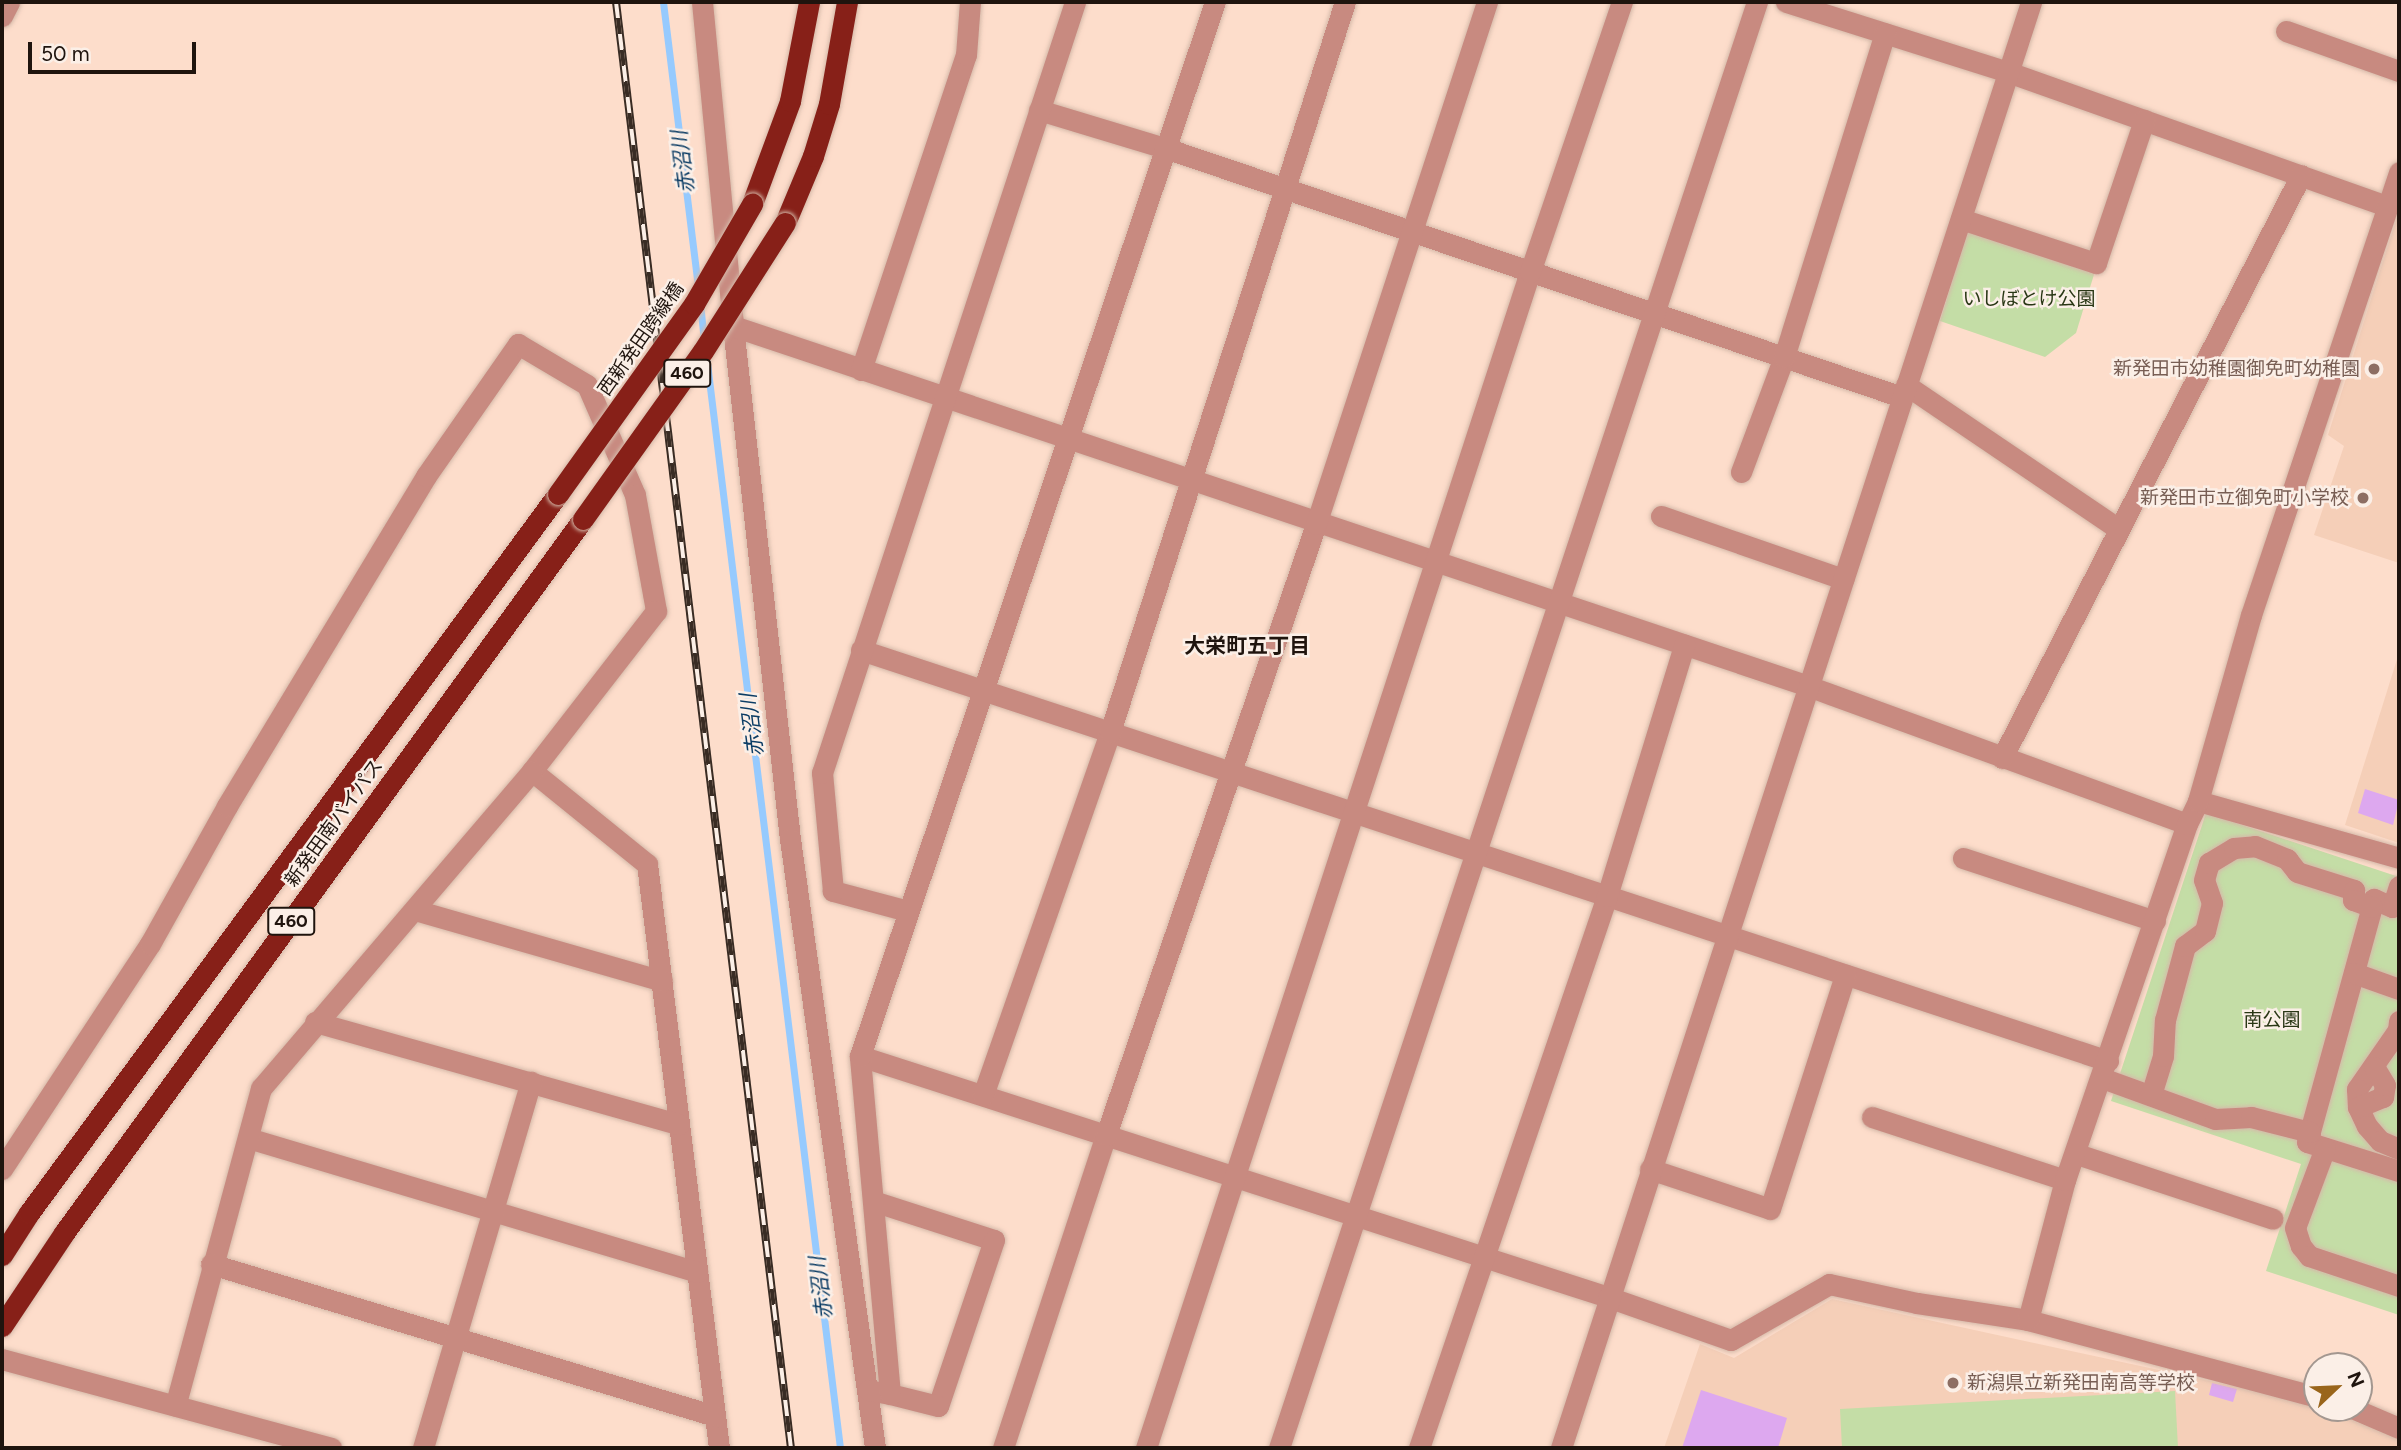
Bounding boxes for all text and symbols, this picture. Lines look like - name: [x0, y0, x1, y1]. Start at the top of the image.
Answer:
- scale bar: [32, 28, 200, 72]
- text: 50 m: [41, 41, 90, 66]
- water label: 赤沼川: [667, 129, 699, 195]
- street label: 西新発田跨線橋: [594, 278, 688, 400]
- park label: いしぼとけ公園: [1963, 288, 2095, 310]
- road number: 460: [662, 358, 712, 388]
- place label: 新発田市幼稚園御免町幼稚園: [2113, 358, 2360, 380]
- marker: 新発田市幼稚園御免町幼稚園: [2366, 361, 2382, 377]
- place label: 新発田市立御免町小学校: [2140, 487, 2349, 509]
- marker: 新発田市立御免町小学校: [2355, 490, 2371, 506]
- district label: 大栄町五丁目: [1184, 633, 1310, 659]
- water label: 赤沼川: [736, 692, 768, 758]
- street label: 新発田南バイパス: [280, 755, 388, 891]
- road number: 460: [266, 906, 316, 936]
- park label: 南公園: [2244, 1009, 2300, 1031]
- water label: 赤沼川: [805, 1255, 837, 1321]
- north arrow: [2303, 1352, 2373, 1422]
- text: N: [2342, 1368, 2369, 1391]
- place label: 新潟県立新発田南高等学校: [1967, 1372, 2195, 1394]
- marker: 新潟県立新発田南高等学校: [1945, 1375, 1961, 1391]

